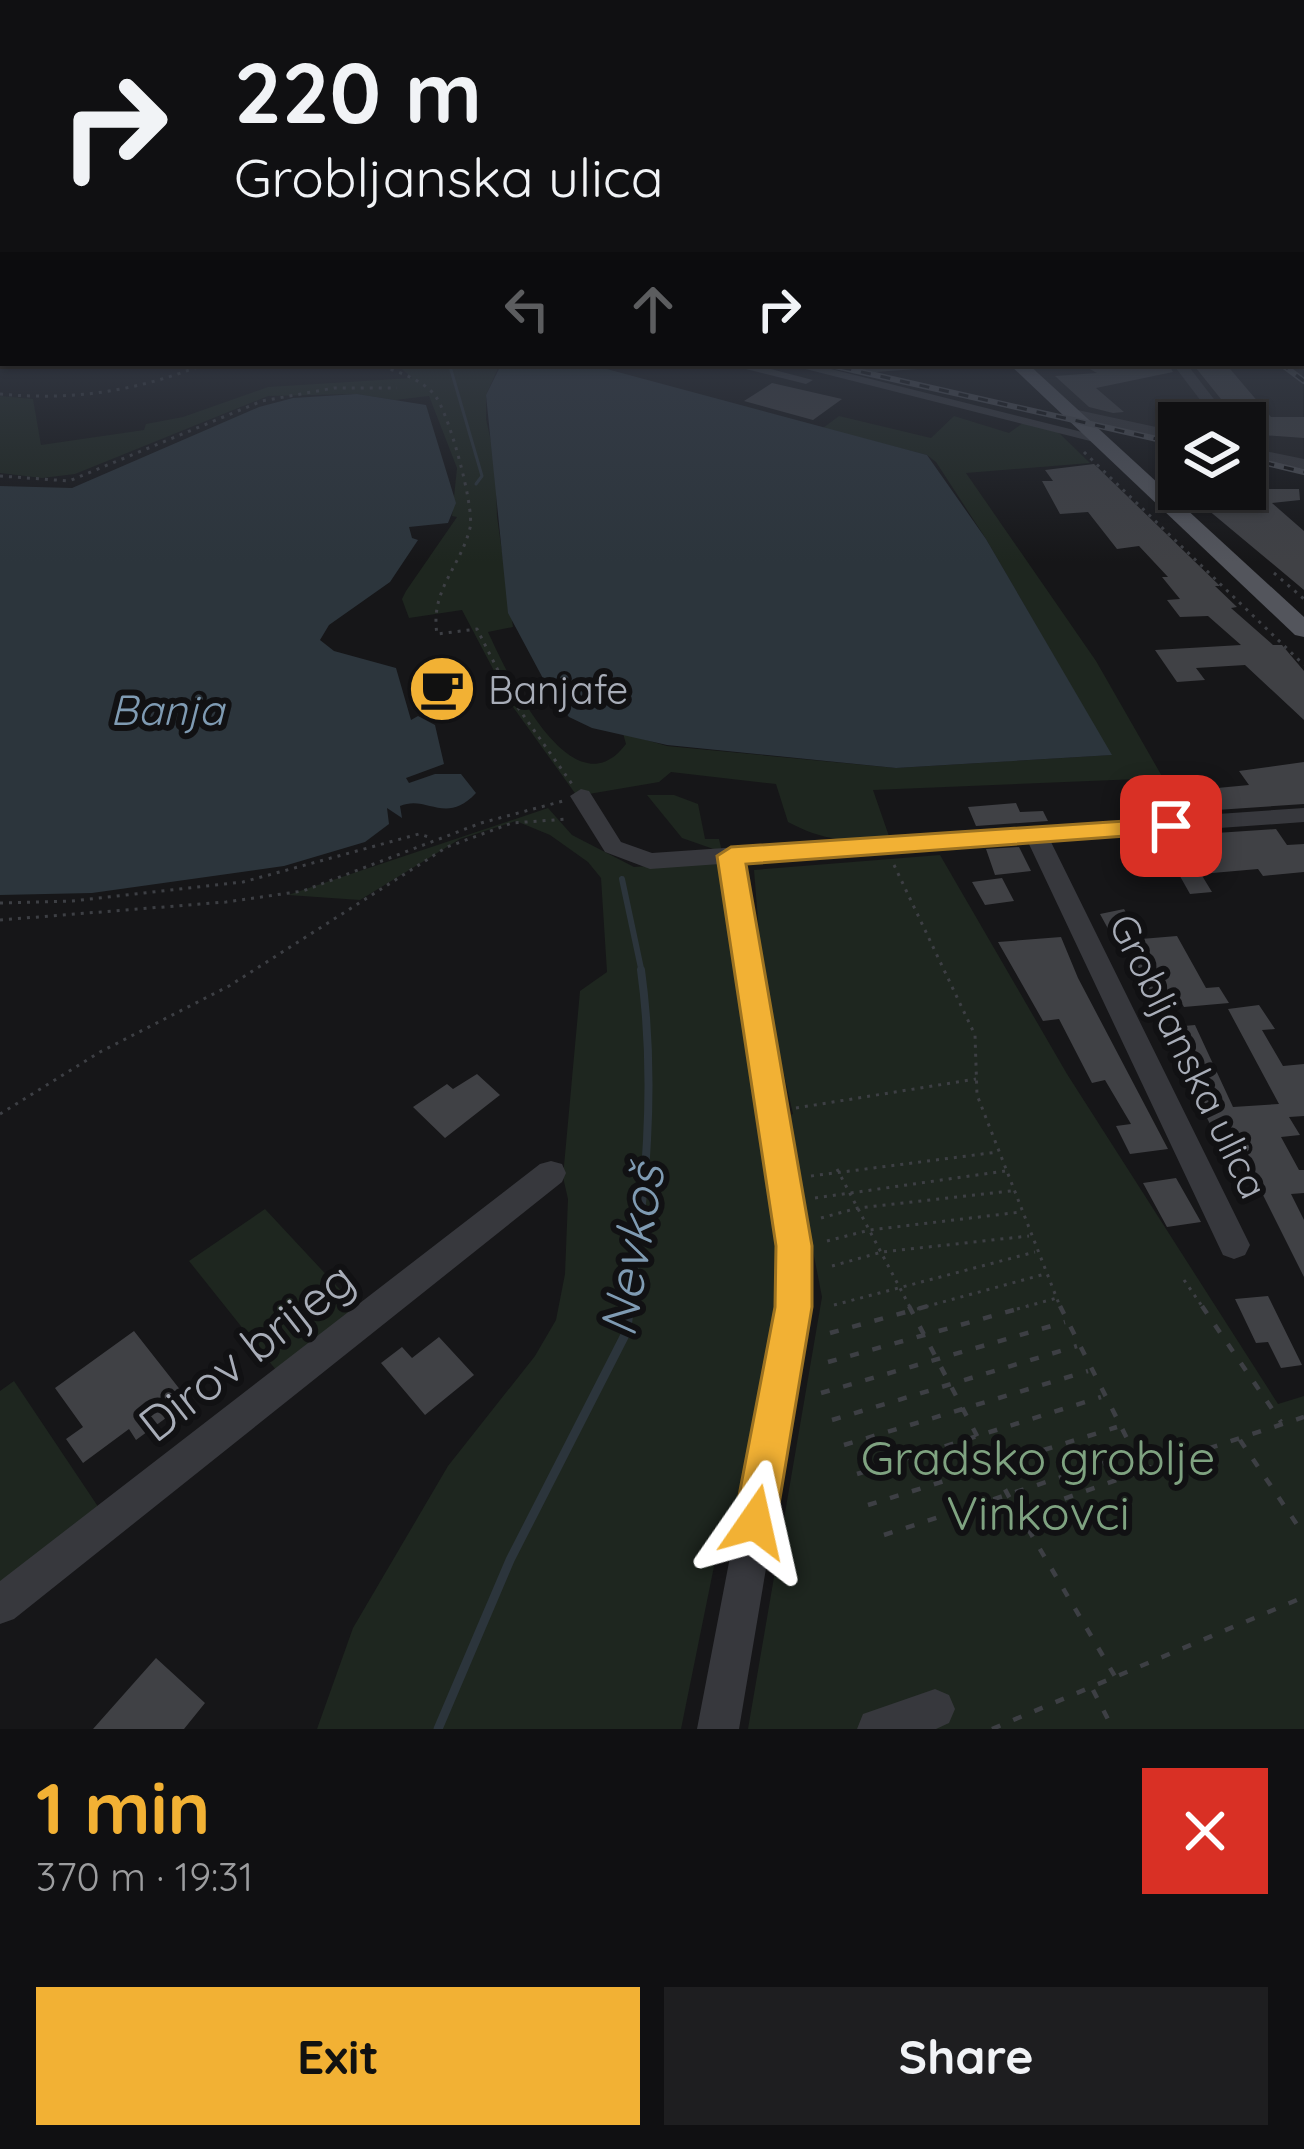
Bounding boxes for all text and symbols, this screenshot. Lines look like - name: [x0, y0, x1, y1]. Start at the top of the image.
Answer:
- text: 220 m: [234, 39, 482, 144]
- icon: right: [36, 48, 192, 204]
- text: Grobljanska ulica: [234, 143, 664, 211]
- icon: left: [494, 276, 560, 342]
- icon: ahead: [620, 276, 686, 342]
- icon: right: [746, 276, 812, 342]
- map controls: [1158, 402, 1266, 510]
- button: layers: [1158, 402, 1266, 510]
- cafe icon: Banjafe: [407, 654, 477, 724]
- place label: Banjafe: [488, 665, 628, 714]
- water label: Banja: [110, 683, 226, 736]
- pin: [1120, 775, 1222, 877]
- icon: arrive: [1138, 793, 1204, 859]
- street label: Grobljanska ulica: [1099, 906, 1279, 1206]
- water label: Nevkoš: [584, 1156, 678, 1341]
- street label: Dirov brijeg: [126, 1248, 366, 1454]
- park label: Gradsko groblje Vinkovci: [861, 1427, 1215, 1542]
- position arrow: [692, 1459, 818, 1585]
- text: 1 min: [36, 1762, 210, 1852]
- button: close: [1142, 1768, 1268, 1894]
- text: 370 m · 19:31: [36, 1852, 253, 1901]
- button: Exit: [36, 1987, 640, 2125]
- button: Share: [664, 1987, 1268, 2125]

